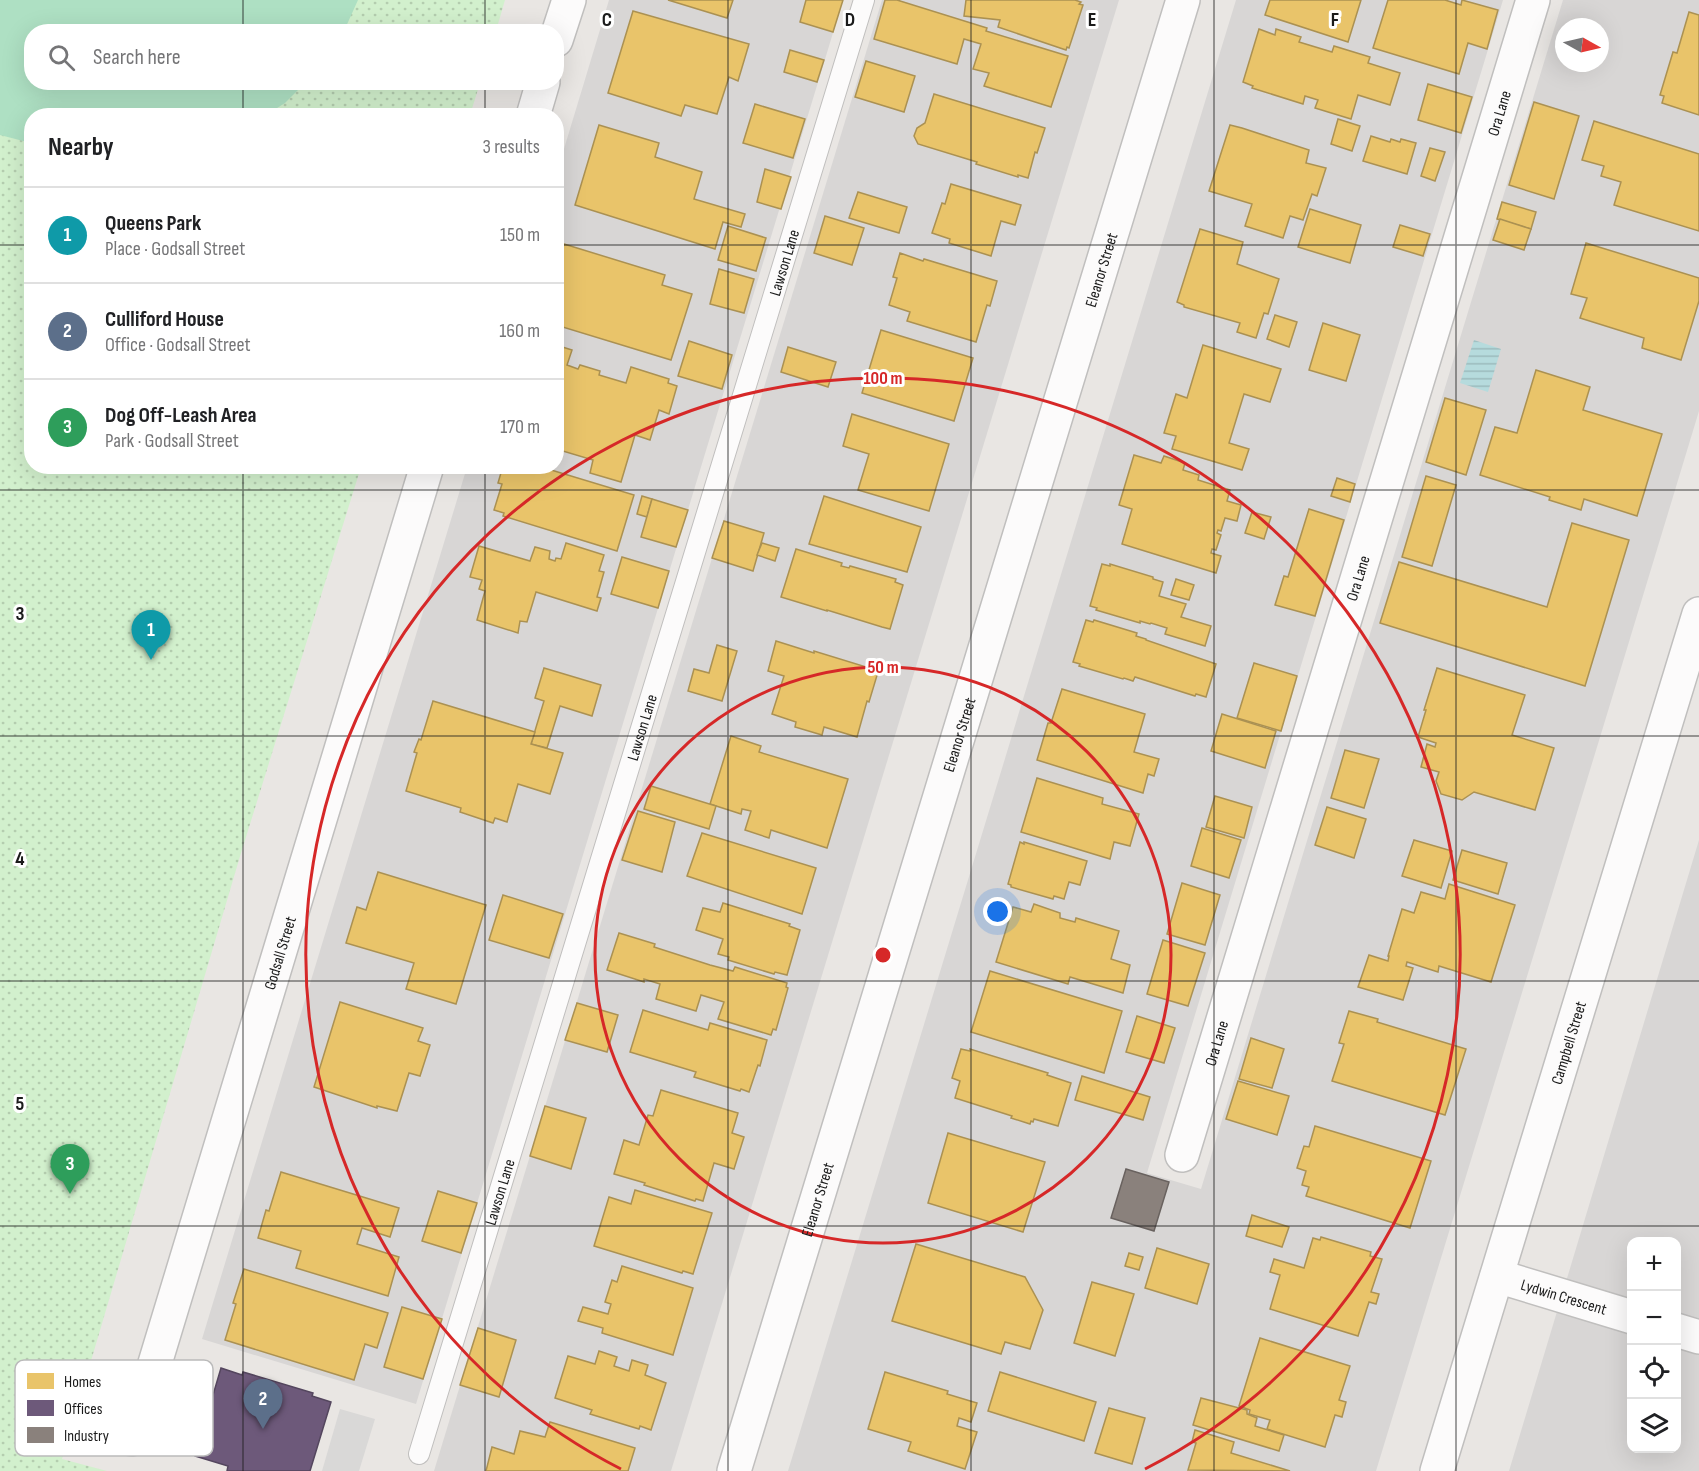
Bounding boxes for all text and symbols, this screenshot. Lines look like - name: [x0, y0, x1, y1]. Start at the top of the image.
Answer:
- text: C: [602, 8, 612, 32]
- text: D: [845, 8, 855, 32]
- text: E: [1088, 8, 1096, 32]
- text: F: [1331, 8, 1339, 32]
- north arrow: [1555, 18, 1609, 72]
- search box: [24, 24, 564, 90]
- icon: search: [45, 41, 78, 74]
- text: Search here: [93, 44, 180, 71]
- street label: Ora Lane: [1484, 89, 1516, 138]
- text: Nearby: [48, 132, 114, 163]
- text: 3 results: [483, 135, 540, 159]
- text: Queens Park: [105, 210, 201, 237]
- text: 1: [64, 223, 71, 247]
- text: 150 m: [500, 223, 540, 247]
- street label: Lawson Lane: [766, 228, 804, 298]
- street label: Eleanor Street: [1082, 231, 1122, 310]
- text: Place · Godsall Street: [105, 237, 245, 261]
- text: Culliford House: [105, 306, 224, 333]
- text: 2: [63, 319, 72, 343]
- text: 160 m: [499, 319, 540, 343]
- text: Office · Godsall Street: [105, 333, 251, 357]
- text: 100 m: [864, 368, 903, 389]
- text: Dog Off-Leash Area: [105, 402, 257, 429]
- text: 3: [63, 415, 72, 439]
- text: 170 m: [500, 415, 540, 439]
- text: Park · Godsall Street: [105, 429, 239, 453]
- street label: Ora Lane: [1343, 554, 1375, 603]
- text: 3: [16, 602, 25, 626]
- pin: 1: [132, 610, 170, 660]
- text: 50 m: [867, 657, 899, 678]
- street label: Lawson Lane: [624, 692, 662, 763]
- street label: Eleanor Street: [940, 695, 981, 774]
- text: 4: [15, 847, 25, 871]
- your location: [983, 897, 1012, 926]
- street label: Godsall Street: [261, 914, 301, 992]
- centre of rings: [873, 945, 893, 965]
- street label: Campbell Street: [1548, 999, 1591, 1087]
- street label: Ora Lane: [1202, 1019, 1233, 1068]
- text: 5: [16, 1092, 25, 1116]
- pin: 3: [50, 1144, 90, 1194]
- street label: Lawson Lane: [482, 1157, 520, 1228]
- street label: Eleanor Street: [798, 1160, 839, 1239]
- map controls: [1627, 1237, 1681, 1453]
- button: +: [1627, 1237, 1681, 1291]
- street label: Lydwin Crescent: [1518, 1276, 1609, 1320]
- button: −: [1627, 1291, 1681, 1345]
- button: locate: [1627, 1345, 1681, 1399]
- legend: [15, 1360, 213, 1456]
- text: Homes: [64, 1373, 101, 1392]
- pin: 2: [244, 1380, 282, 1429]
- button: layers: [1627, 1399, 1681, 1453]
- text: Offices: [64, 1400, 103, 1419]
- text: Industry: [64, 1427, 109, 1446]

